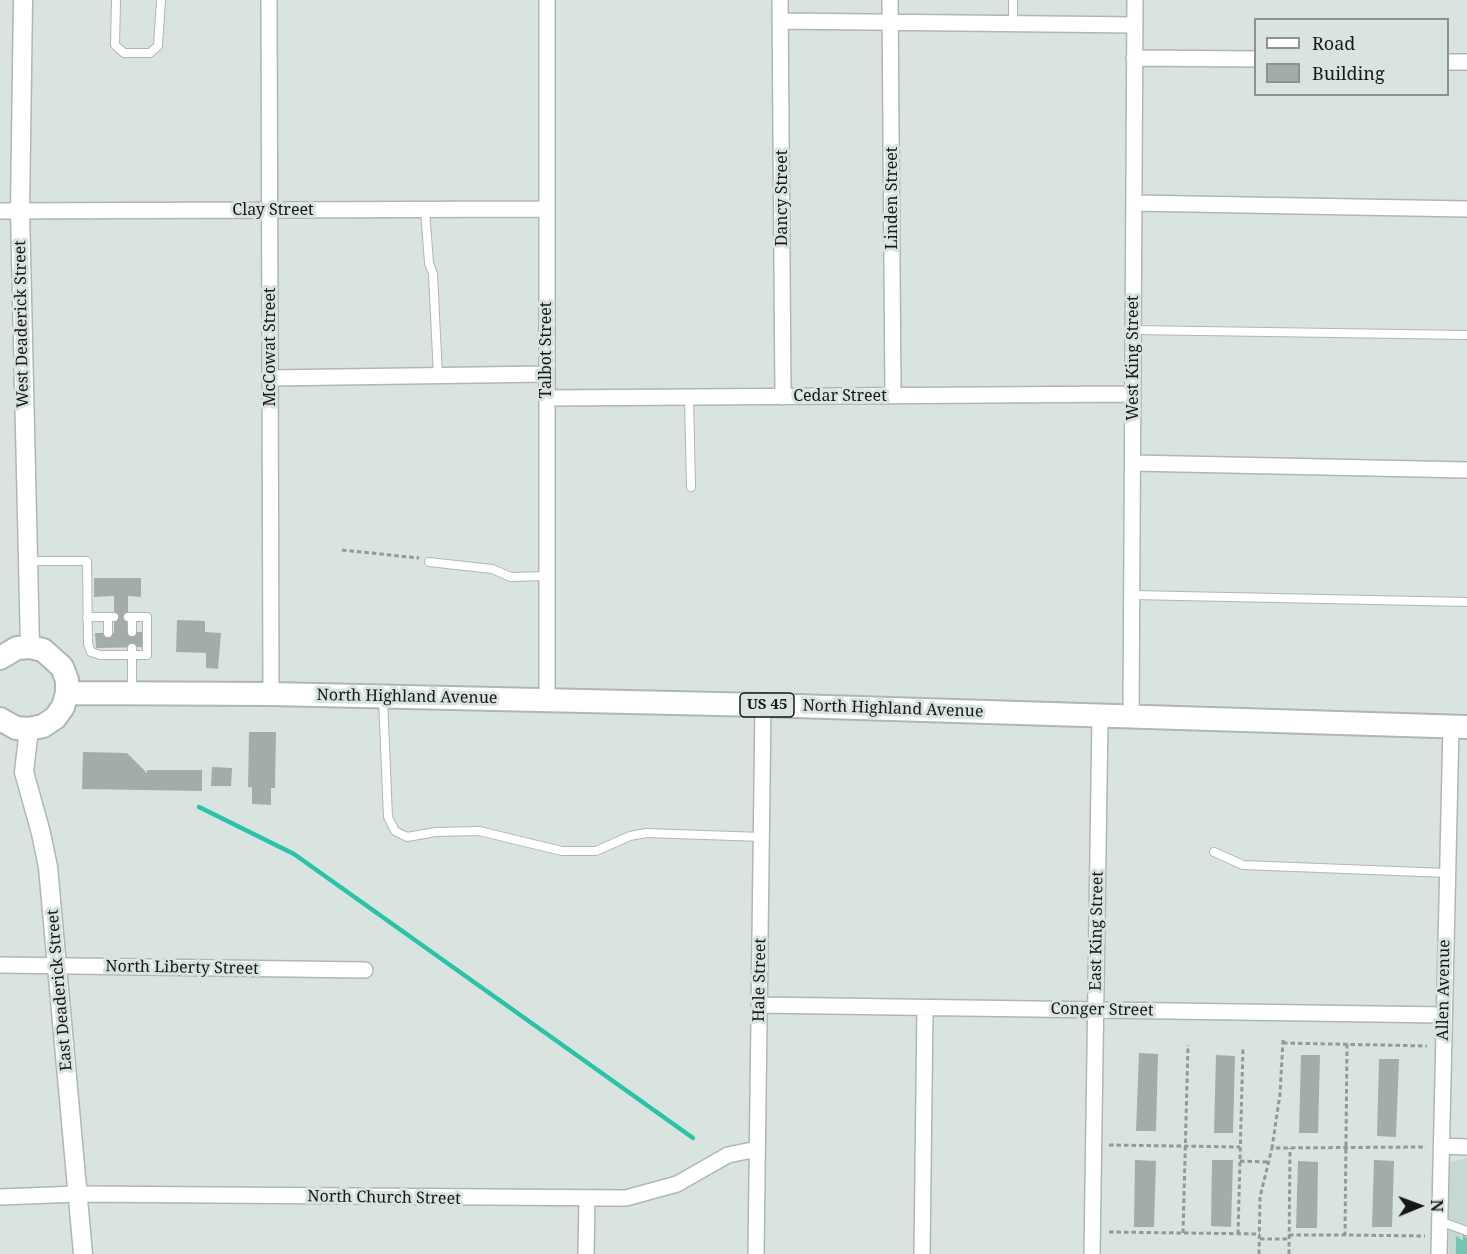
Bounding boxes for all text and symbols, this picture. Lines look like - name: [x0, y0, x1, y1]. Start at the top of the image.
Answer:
- legend: [1254, 18, 1449, 96]
- text: Road: [1312, 31, 1355, 55]
- text: Building: [1312, 61, 1385, 85]
- street label: Linden Street: [882, 147, 902, 249]
- street label: Dancy Street: [772, 150, 792, 246]
- street label: Clay Street: [232, 200, 314, 220]
- street label: West Deaderick Street: [11, 240, 33, 408]
- street label: McCowat Street: [260, 287, 280, 407]
- street label: West King Street: [1123, 295, 1143, 421]
- street label: Talbot Street: [536, 302, 556, 398]
- street label: Cedar Street: [793, 386, 887, 406]
- street label: North Highland Avenue: [316, 686, 498, 708]
- road number: US 45: [740, 693, 794, 717]
- street label: North Highland Avenue: [802, 696, 984, 722]
- street label: East King Street: [1086, 871, 1108, 991]
- street label: East Deaderick Street: [43, 908, 77, 1072]
- street label: Hale Street: [750, 938, 770, 1022]
- street label: Allen Avenue: [1434, 939, 1454, 1041]
- street label: North Liberty Street: [105, 957, 259, 979]
- street label: Conger Street: [1050, 1000, 1154, 1020]
- north arrow: [1389, 1176, 1449, 1236]
- street label: North Church Street: [307, 1187, 461, 1209]
- text: N: [1426, 1199, 1448, 1212]

